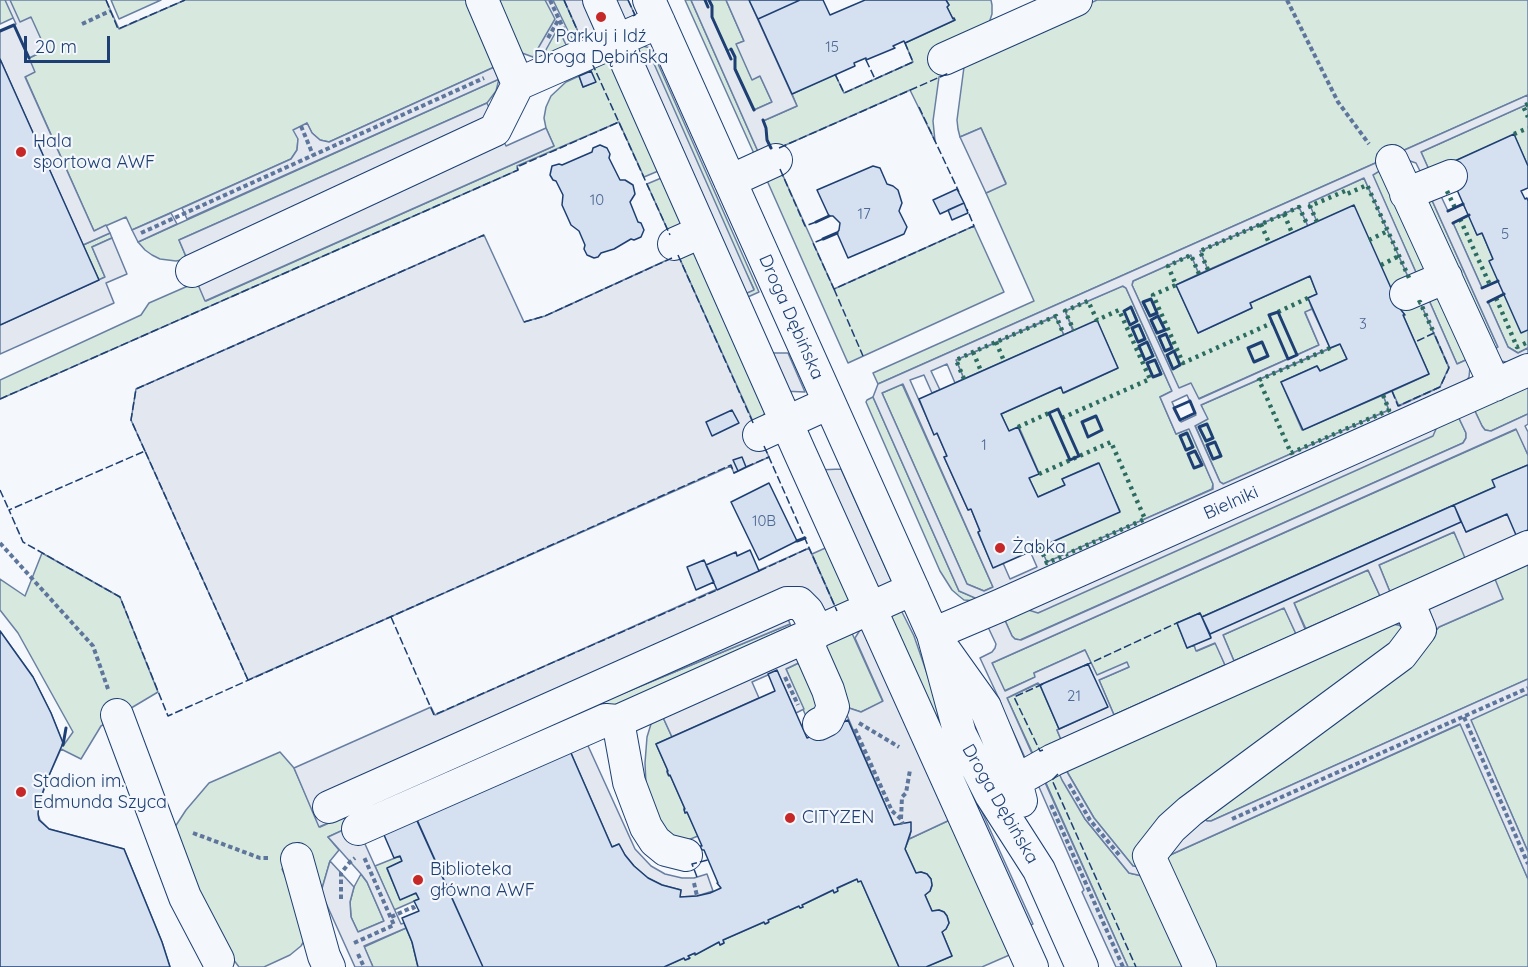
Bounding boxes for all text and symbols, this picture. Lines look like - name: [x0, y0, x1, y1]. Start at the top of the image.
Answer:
- marker: Parkuj i Idź Droga Dębińska: [594, 10, 608, 24]
- scale bar: [27, 24, 112, 62]
- place label: Parkuj i Idź Droga Dębińska: [534, 26, 668, 68]
- text: 20 m: [35, 35, 77, 58]
- house number: 15: [825, 38, 839, 56]
- place label: Hala sportowa AWF: [33, 131, 155, 174]
- marker: Hala sportowa AWF: [14, 145, 28, 159]
- house number: 10: [590, 191, 604, 209]
- house number: 17: [857, 205, 871, 223]
- house number: 5: [1501, 225, 1509, 243]
- street label: Droga Dębińska: [754, 251, 828, 383]
- house number: 3: [1359, 315, 1367, 333]
- house number: 1: [981, 436, 987, 454]
- street label: Bielniki: [1200, 481, 1262, 525]
- house number: 10B: [752, 512, 776, 530]
- place label: Żabka: [1012, 537, 1066, 559]
- marker: Żabka: [993, 541, 1007, 555]
- house number: 21: [1067, 687, 1081, 705]
- street label: Droga Dębińska: [957, 740, 1043, 868]
- place label: Stadion im. Edmunda Szyca: [33, 771, 167, 814]
- marker: Stadion im. Edmunda Szyca: [14, 785, 28, 799]
- place label: CITYZEN: [802, 807, 874, 829]
- marker: CITYZEN: [783, 811, 797, 825]
- place label: Biblioteka główna AWF: [430, 859, 535, 902]
- marker: Biblioteka główna AWF: [411, 873, 425, 887]

